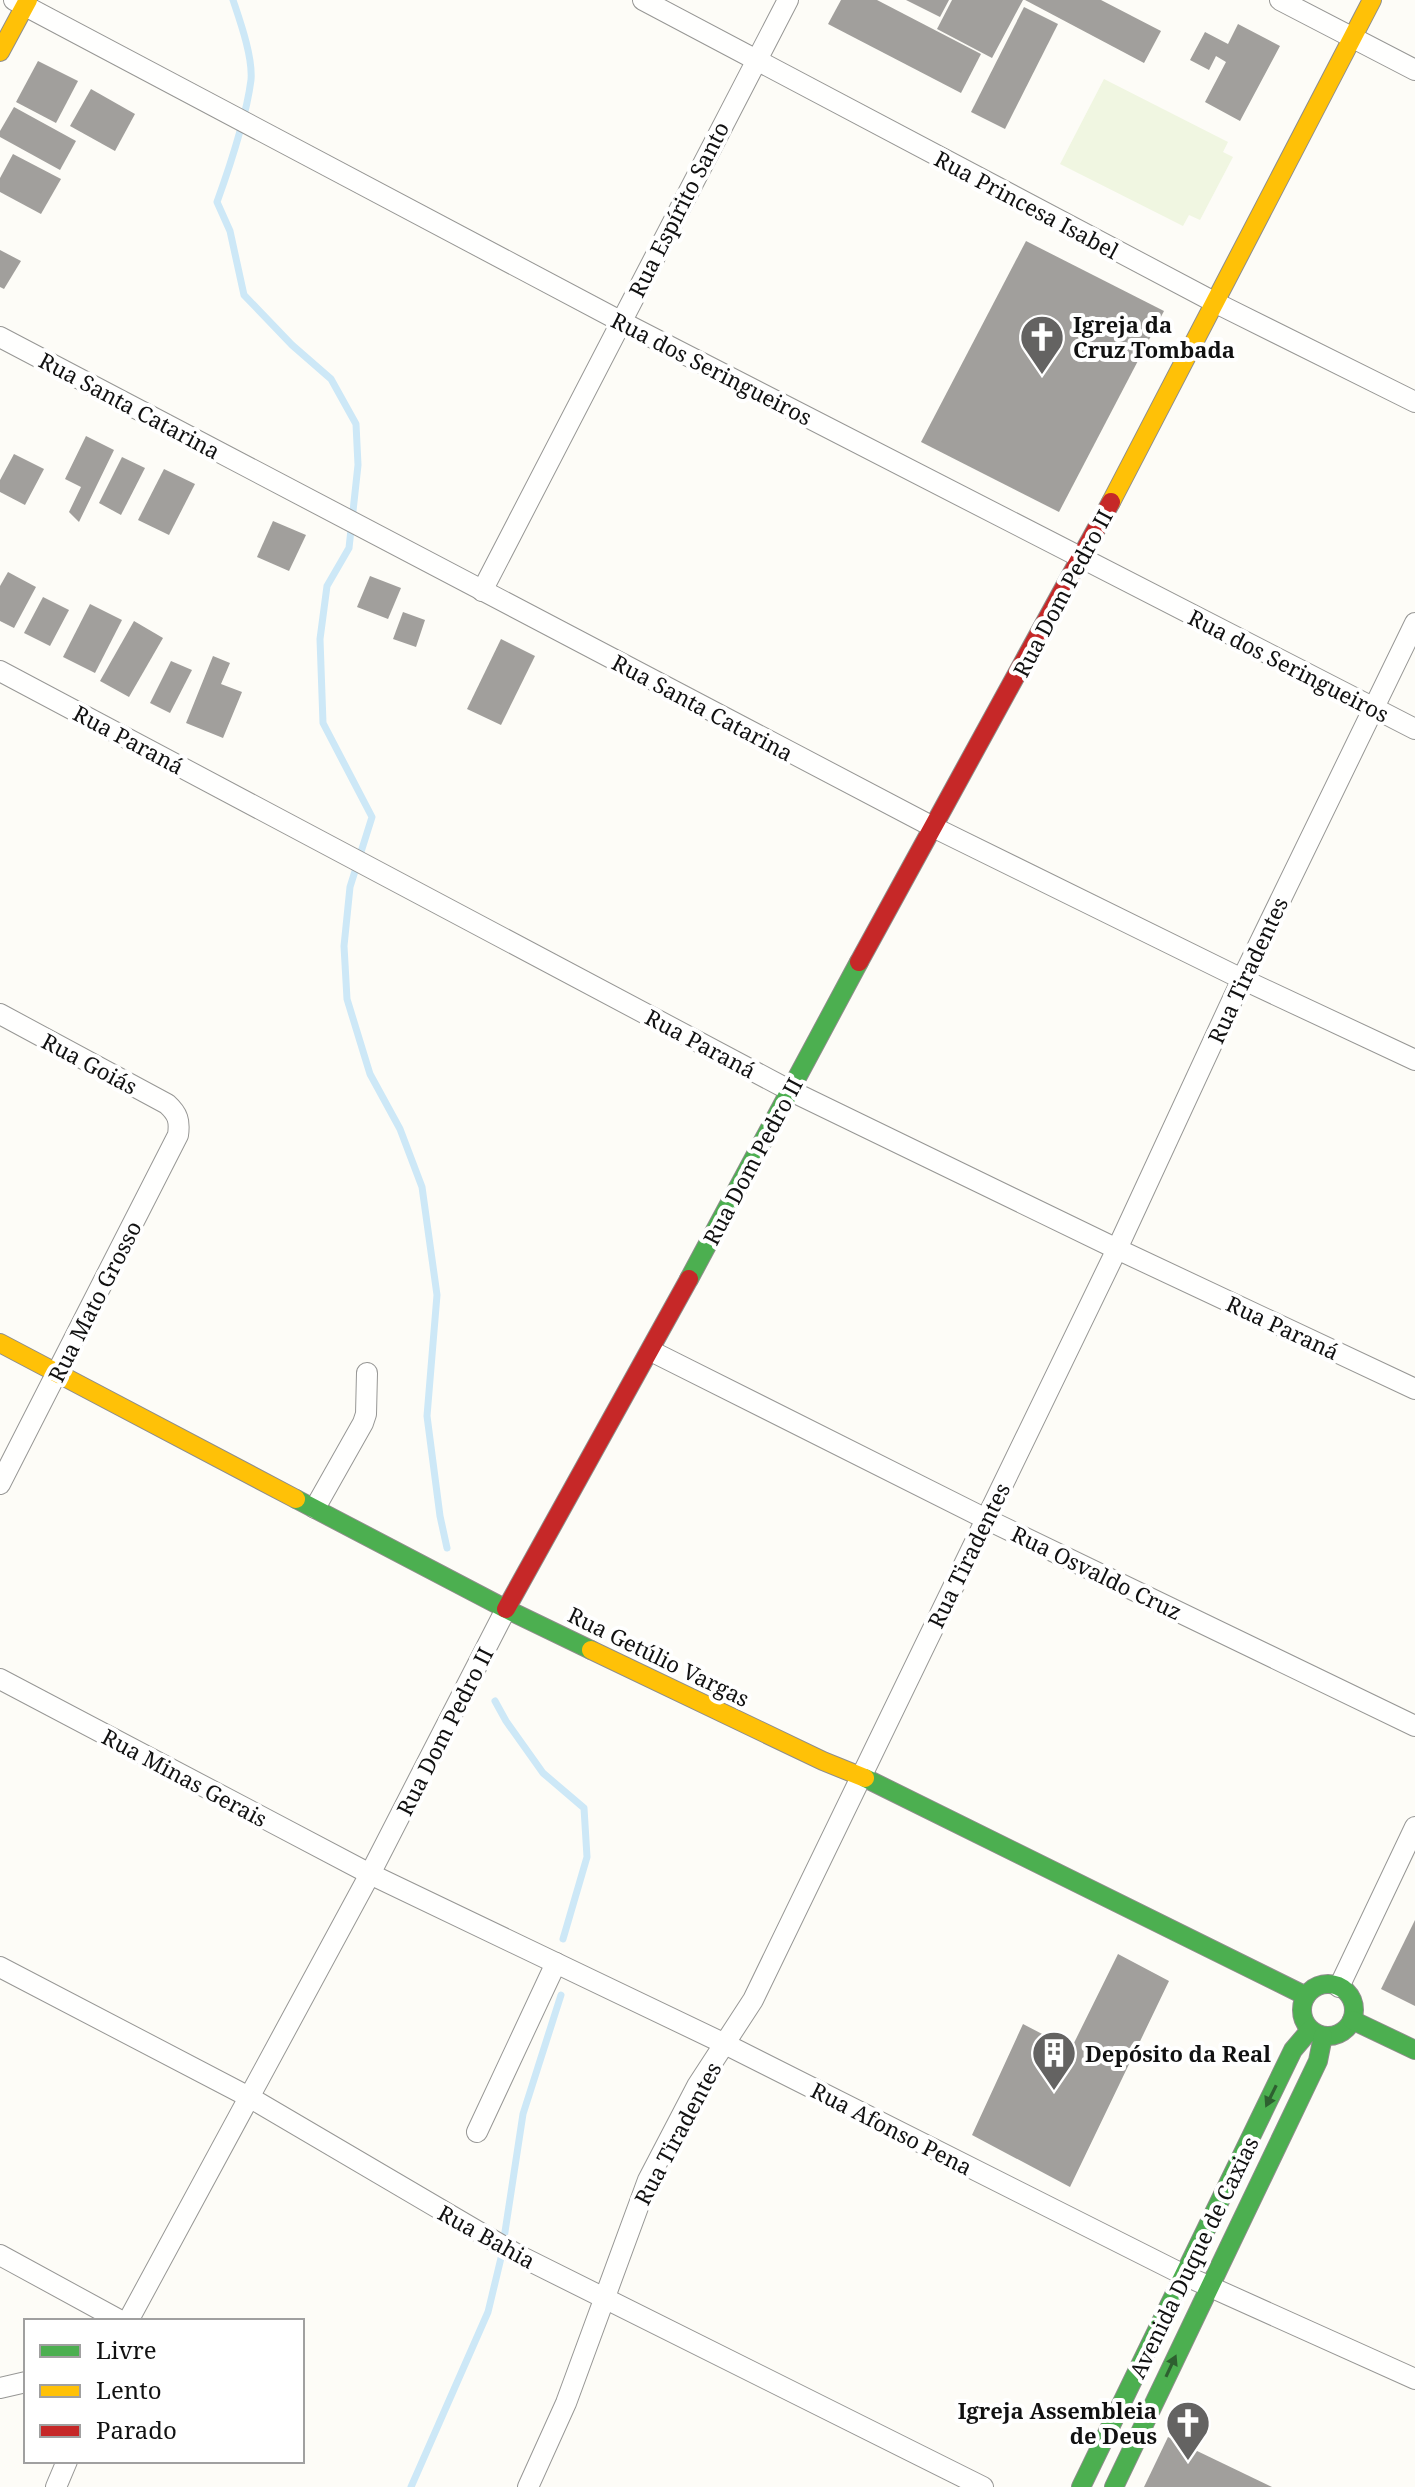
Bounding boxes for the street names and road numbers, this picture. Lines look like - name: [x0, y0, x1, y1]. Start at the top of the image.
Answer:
- street label: Rua Espírito Santo: [621, 116, 735, 302]
- street label: Rua Princesa Isabel: [930, 143, 1124, 265]
- street label: Rua dos Seringueiros: [607, 304, 817, 432]
- street label: Rua Santa Catarina: [34, 345, 226, 465]
- street label: Rua Dom Pedro II: [1005, 504, 1119, 682]
- street label: Rua dos Seringueiros: [1184, 601, 1394, 729]
- street label: Rua Santa Catarina: [607, 647, 799, 767]
- street label: Rua Paraná: [69, 697, 189, 781]
- street label: Rua Tiradentes: [1200, 892, 1294, 1048]
- street label: Rua Paraná: [641, 1001, 761, 1085]
- street label: Rua Goiás: [37, 1025, 143, 1101]
- street label: Rua Dom Pedro II: [695, 1072, 809, 1250]
- street label: Rua Mato Grosso: [40, 1215, 148, 1387]
- street label: Rua Paraná: [1222, 1288, 1344, 1366]
- street label: Rua Tiradentes: [920, 1477, 1016, 1633]
- street label: Rua Osvaldo Cruz: [1007, 1518, 1187, 1626]
- street label: Rua Getúlio Vargas: [563, 1599, 755, 1713]
- street label: Rua Dom Pedro II: [389, 1642, 499, 1820]
- street label: Rua Minas Gerais: [97, 1721, 273, 1833]
- street label: Rua Tiradentes: [627, 2056, 727, 2210]
- street label: Rua Afonso Pena: [806, 2074, 978, 2182]
- street label: Avenida Duque de Caxias: [1121, 2131, 1265, 2383]
- street label: Rua Bahia: [433, 2197, 541, 2275]

